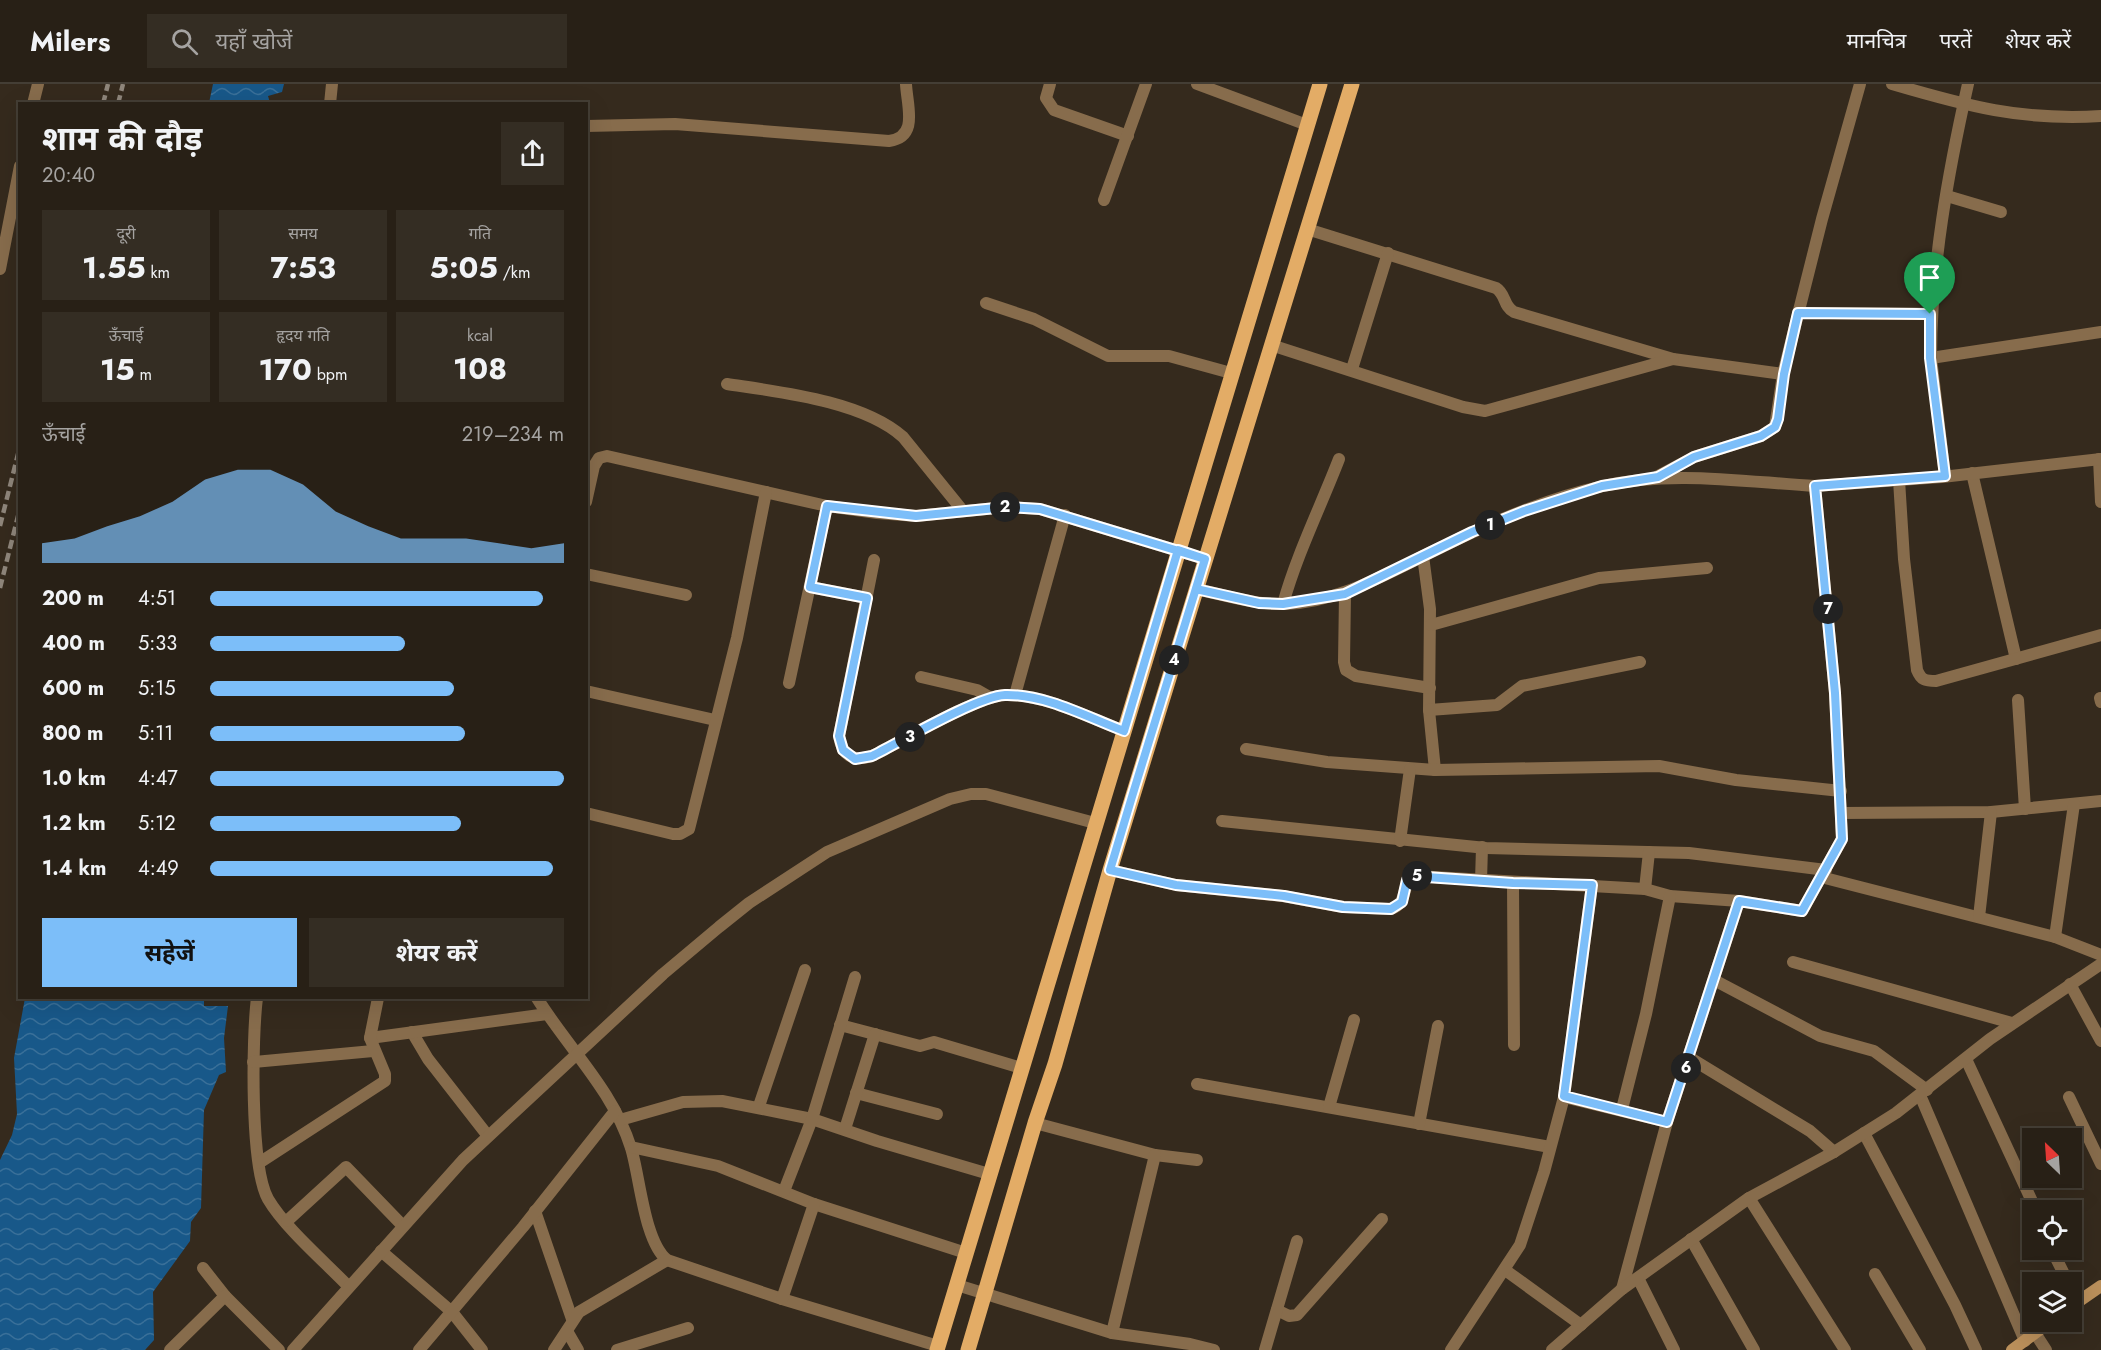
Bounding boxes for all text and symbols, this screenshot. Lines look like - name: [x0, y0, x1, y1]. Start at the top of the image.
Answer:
- search box: [147, 14, 567, 68]
- text: Milers: [30, 21, 111, 62]
- icon: search: [168, 25, 201, 58]
- text: यहाँ खोजें: [216, 25, 292, 57]
- text: मानचित्र: [1846, 26, 1906, 56]
- text: परतें: [1939, 26, 1972, 56]
- text: शेयर करें: [2005, 26, 2071, 56]
- text: शाम की दौड़: [42, 115, 202, 162]
- button: share: [501, 122, 564, 185]
- text: 20:40: [42, 161, 95, 190]
- text: दूरी: [116, 222, 136, 245]
- text: समय: [288, 222, 318, 245]
- text: गति: [469, 222, 491, 245]
- text: 1.55: [82, 246, 146, 289]
- text: 7:53: [270, 246, 336, 289]
- text: 5:05: [430, 246, 498, 289]
- pin: [1904, 252, 1955, 314]
- text: km: [146, 261, 170, 284]
- text: /km: [498, 261, 530, 284]
- icon: arrive: [1913, 261, 1946, 294]
- text: ऊँचाई: [109, 324, 143, 347]
- text: हृदय गति: [276, 324, 330, 347]
- text: kcal: [467, 324, 493, 347]
- text: 108: [453, 347, 507, 390]
- text: 15: [100, 348, 135, 391]
- text: 170: [259, 348, 312, 391]
- text: m: [135, 363, 152, 386]
- text: bpm: [312, 363, 347, 386]
- text: ऊँचाई: [42, 420, 85, 449]
- text: 219–234 m: [462, 420, 564, 449]
- pin: 2: [990, 492, 1020, 522]
- text: 2: [1000, 495, 1010, 518]
- pin: 1: [1475, 510, 1505, 540]
- text: 1: [1486, 513, 1494, 536]
- text: 200 m: [42, 584, 104, 613]
- text: 4:51: [138, 584, 176, 613]
- pin: 7: [1813, 594, 1843, 624]
- text: 7: [1823, 597, 1833, 620]
- text: 400 m: [42, 629, 105, 658]
- text: 5:33: [138, 629, 177, 658]
- pin: 4: [1159, 645, 1189, 675]
- text: 4: [1168, 648, 1180, 671]
- text: 600 m: [42, 674, 104, 703]
- text: 5:15: [138, 674, 176, 703]
- text: 800 m: [42, 719, 103, 748]
- text: 5:11: [138, 719, 173, 748]
- pin: 3: [895, 722, 925, 752]
- text: 3: [905, 725, 915, 748]
- text: 1.0 km: [42, 764, 106, 793]
- text: 4:47: [138, 764, 178, 793]
- text: 1.2 km: [42, 809, 106, 838]
- text: 5:12: [138, 809, 176, 838]
- text: 1.4 km: [42, 854, 107, 883]
- text: 4:49: [138, 854, 179, 883]
- pin: 5: [1402, 861, 1432, 891]
- text: 5: [1412, 864, 1422, 887]
- button: सहेजें: [42, 918, 297, 987]
- button: शेयर करें: [309, 918, 564, 987]
- pin: 6: [1671, 1053, 1701, 1083]
- text: 6: [1681, 1056, 1691, 1079]
- north arrow: [2022, 1128, 2082, 1188]
- map controls: [2022, 1128, 2082, 1332]
- button: locate: [2022, 1200, 2082, 1260]
- button: layers: [2022, 1272, 2082, 1332]

